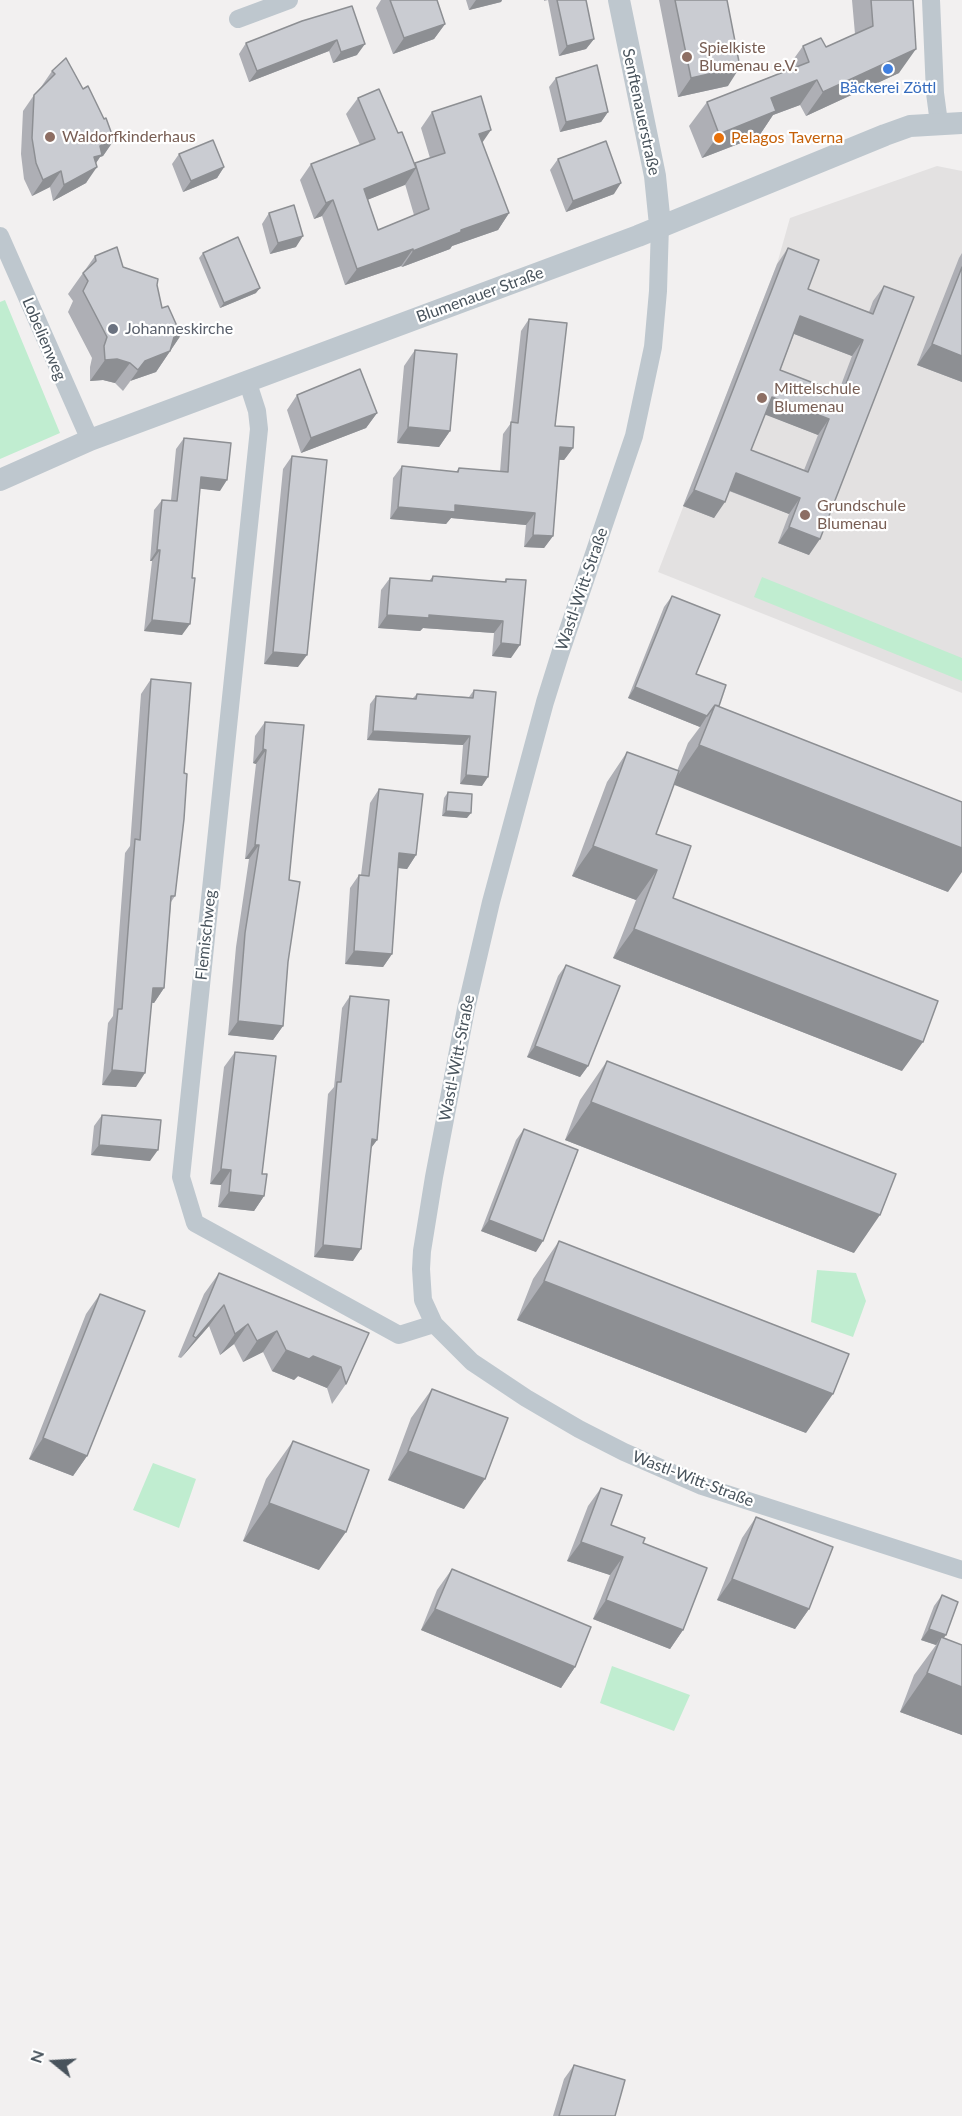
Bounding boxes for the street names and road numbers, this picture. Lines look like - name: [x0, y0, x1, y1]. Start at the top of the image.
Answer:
- street label: Senftenauerstraße: [618, 47, 664, 177]
- street label: Blumenauer Straße: [414, 263, 546, 327]
- street label: Lobelienweg: [18, 295, 70, 383]
- street label: Wastl-Witt-Straße: [552, 525, 612, 653]
- street label: Flemischweg: [192, 889, 220, 981]
- street label: Wastl-Witt-Straße: [435, 993, 479, 1123]
- street label: Wastl-Witt-Straße: [630, 1447, 756, 1511]

